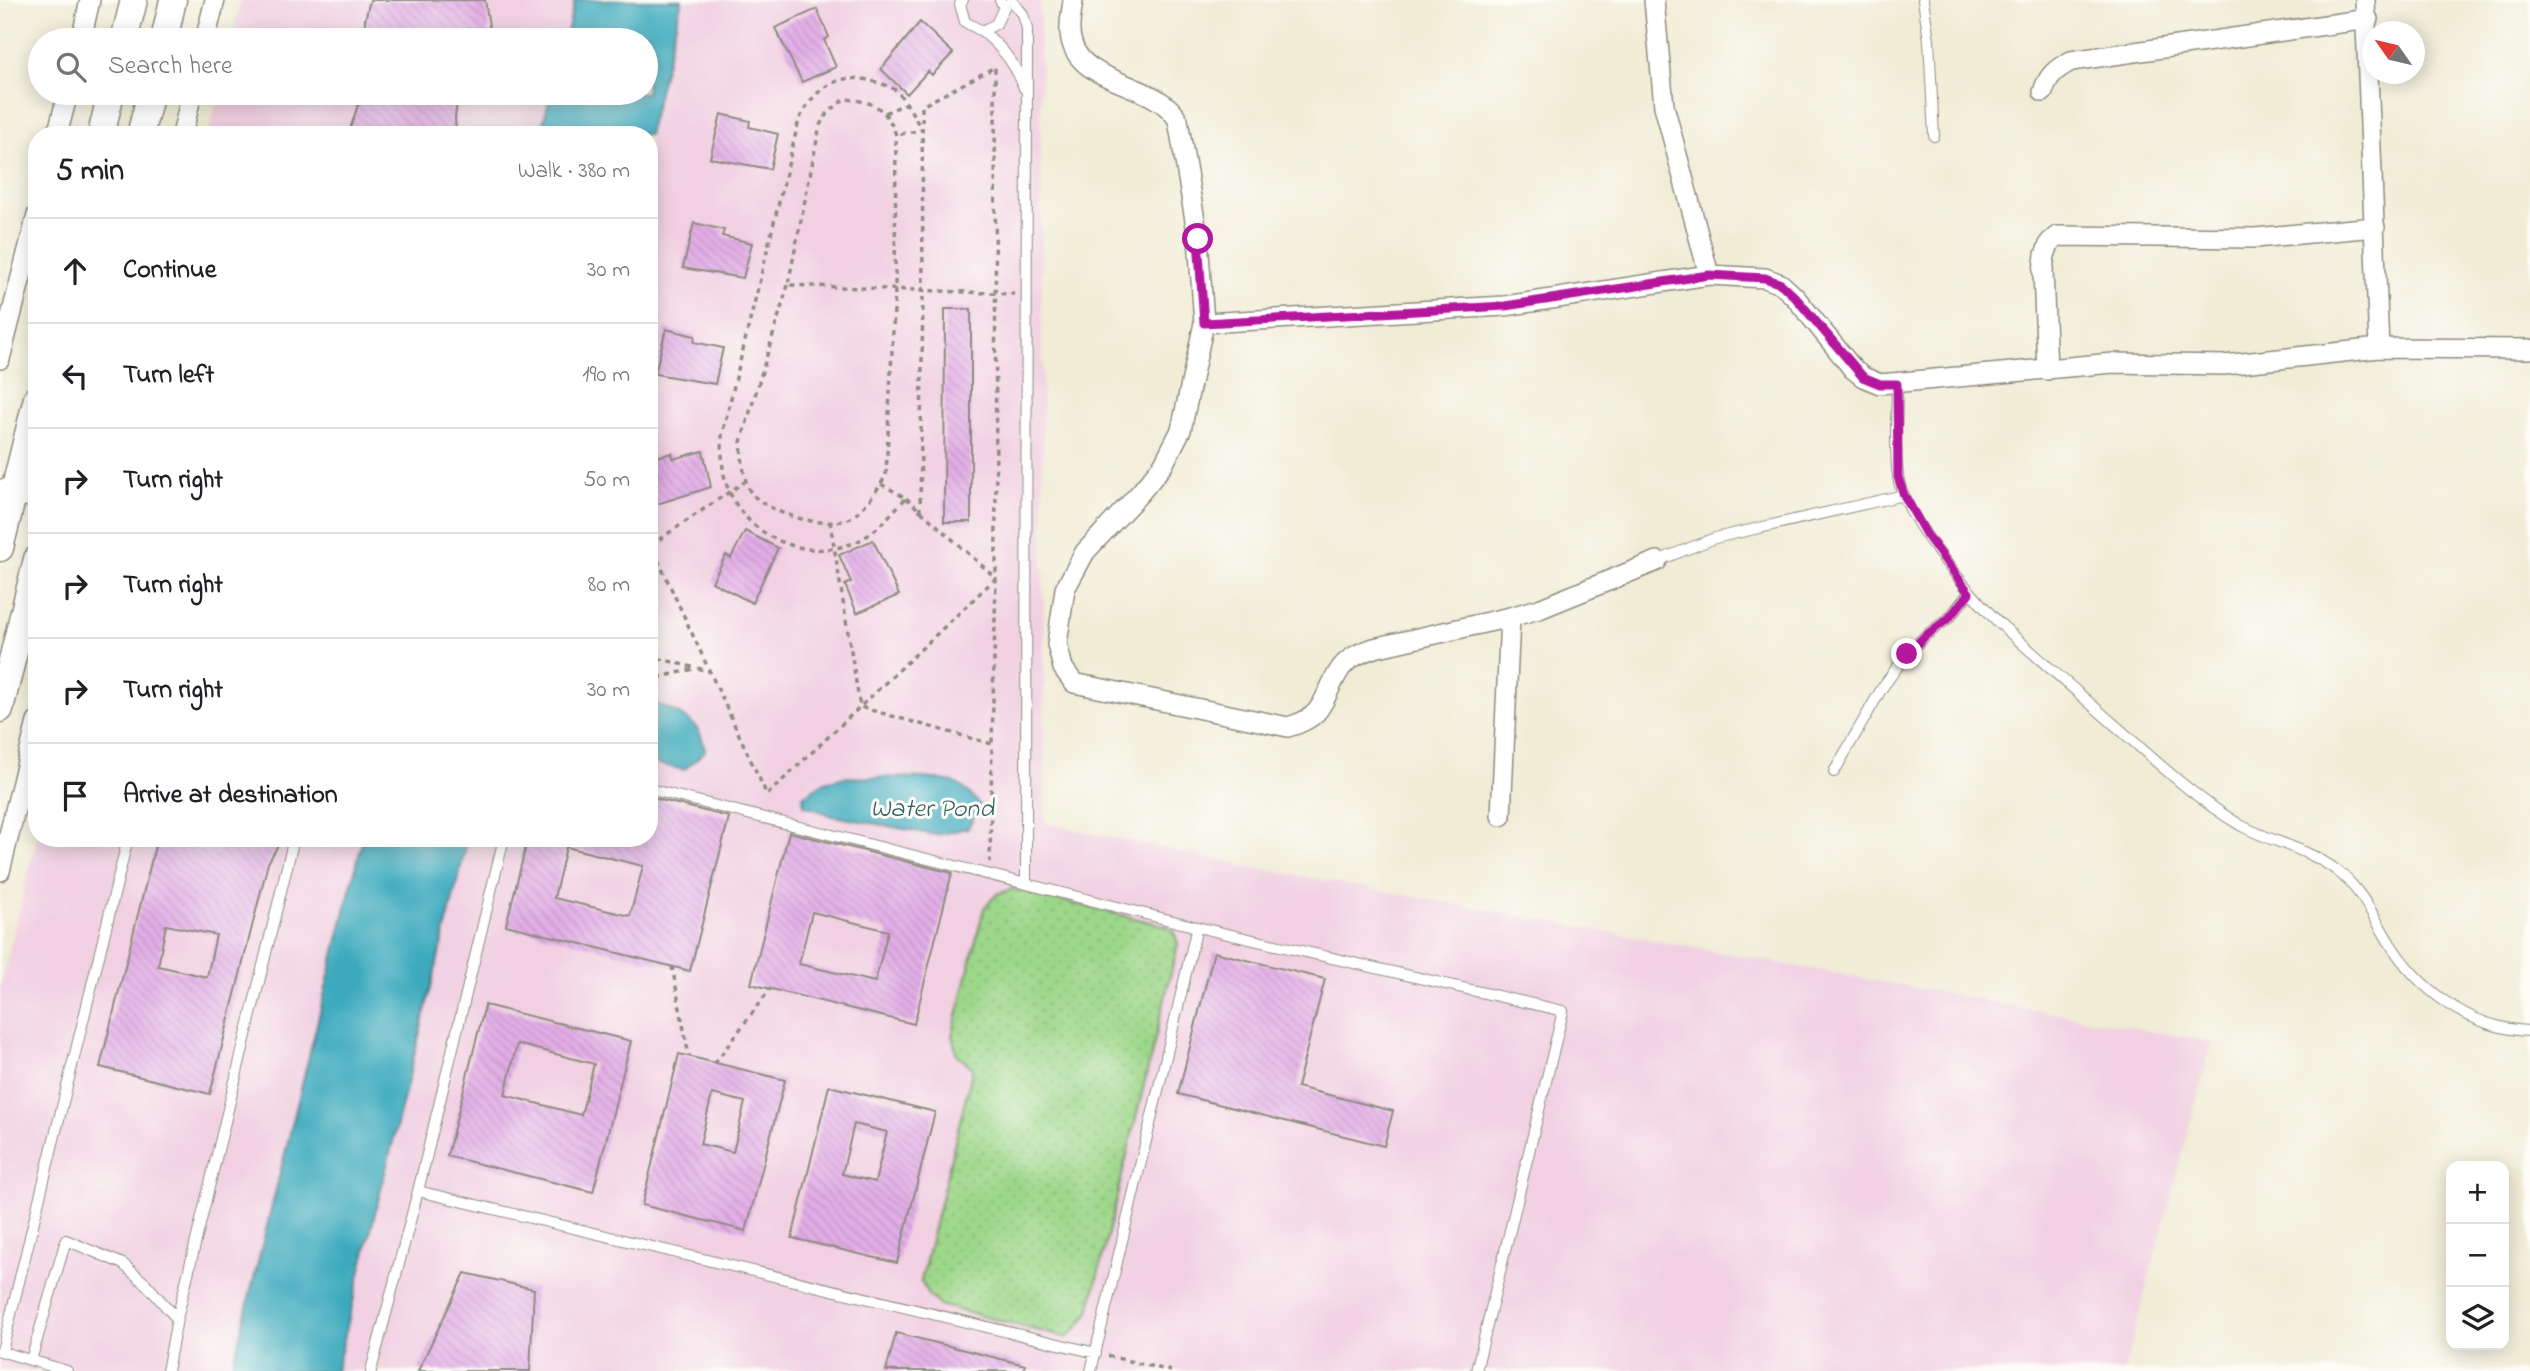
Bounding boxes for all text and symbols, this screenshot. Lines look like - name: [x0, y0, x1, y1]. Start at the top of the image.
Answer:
- north arrow: [2362, 21, 2425, 84]
- search box: [28, 28, 658, 105]
- icon: search: [52, 48, 90, 86]
- text: Search here: [108, 48, 233, 86]
- text: 5 min: [56, 150, 124, 194]
- text: Walk · 380 m: [518, 155, 630, 188]
- route start: [1182, 223, 1213, 254]
- icon: ahead: [56, 252, 94, 290]
- text: Continue: [123, 252, 216, 290]
- text: 30 m: [587, 254, 630, 287]
- icon: left: [56, 357, 94, 395]
- text: Turn left: [123, 357, 214, 395]
- text: 190 m: [582, 359, 630, 392]
- icon: right: [56, 462, 94, 500]
- text: Turn right: [123, 462, 223, 500]
- text: 50 m: [583, 464, 630, 497]
- icon: right: [56, 567, 94, 605]
- text: Turn right: [123, 567, 223, 605]
- text: 80 m: [588, 569, 630, 602]
- route end: [1891, 638, 1922, 669]
- icon: right: [56, 672, 94, 710]
- text: Turn right: [123, 672, 223, 710]
- text: 30 m: [587, 674, 630, 707]
- icon: arrive: [56, 777, 94, 815]
- text: Arrive at destination: [123, 777, 338, 815]
- water label: Water Pond: [870, 791, 995, 829]
- map controls: [2446, 1161, 2509, 1350]
- button: +: [2446, 1161, 2509, 1224]
- button: −: [2446, 1224, 2509, 1287]
- button: layers: [2446, 1287, 2509, 1350]

